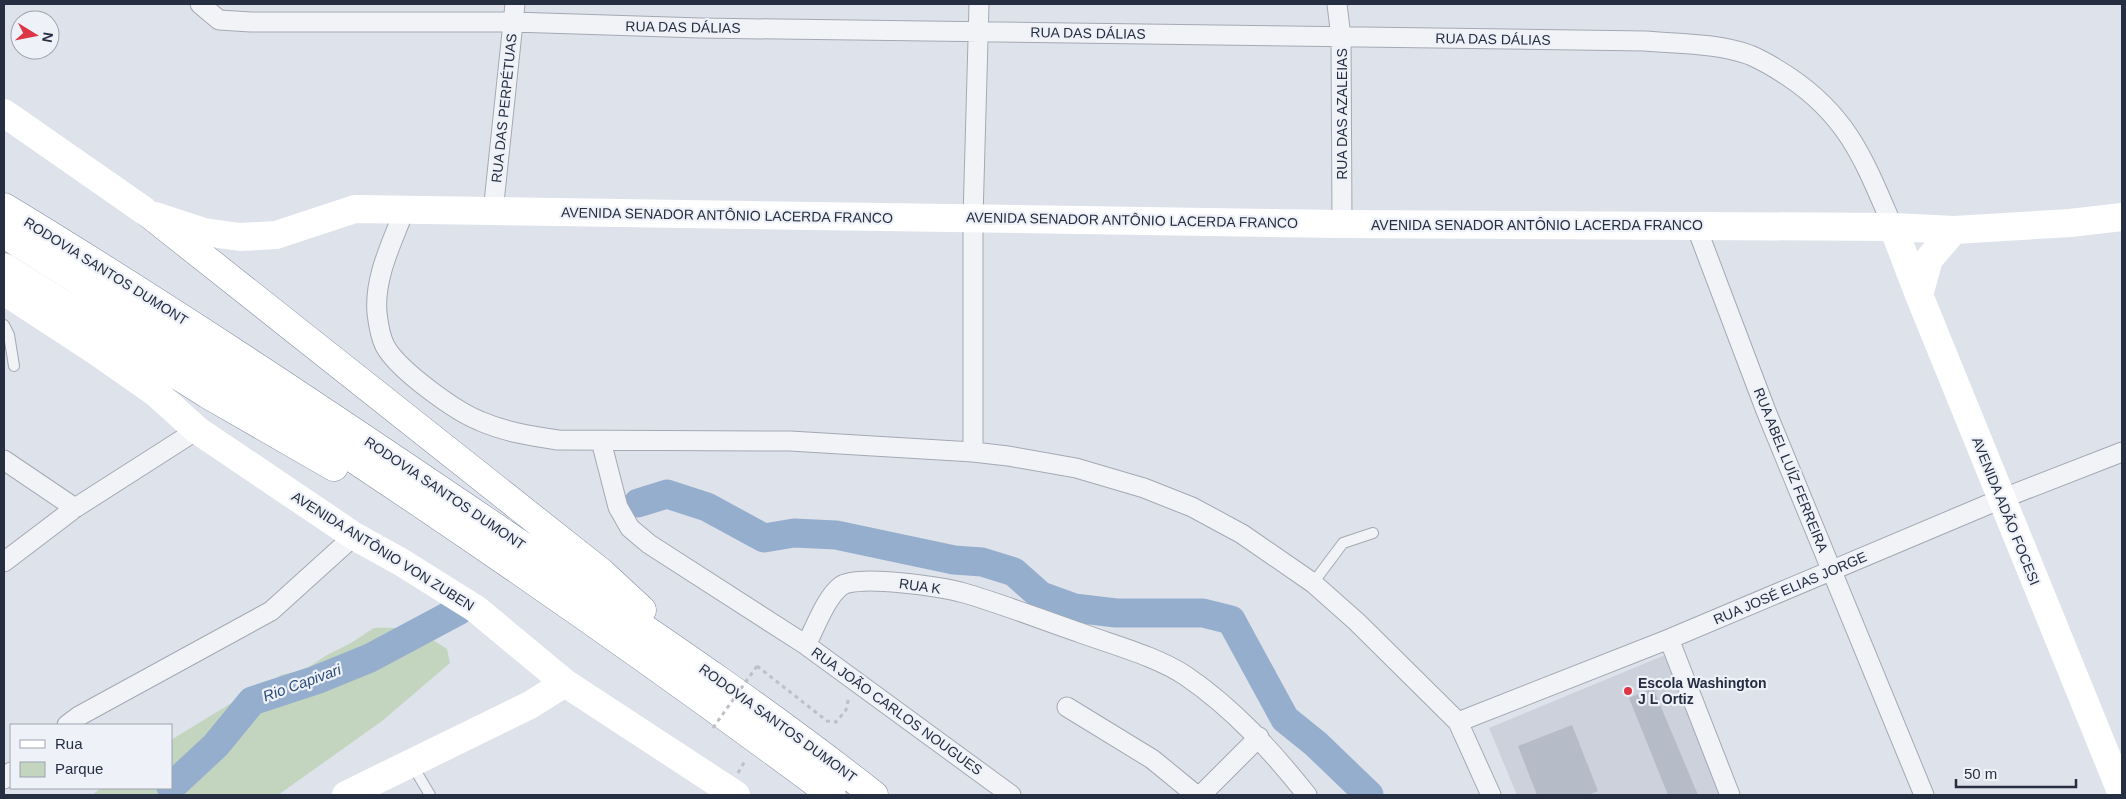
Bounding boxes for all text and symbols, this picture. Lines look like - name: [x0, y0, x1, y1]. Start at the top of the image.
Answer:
- north arrow: [10, 10, 60, 60]
- street label: RUA DAS DÁLIAS: [625, 18, 741, 36]
- street label: RUA DAS DÁLIAS: [1030, 24, 1146, 42]
- street label: RUA DAS DÁLIAS: [1435, 30, 1551, 48]
- text: N: [39, 31, 57, 44]
- street label: RUA DAS PERPÉTUAS: [488, 32, 520, 184]
- street label: RUA DAS AZALEIAS: [1334, 48, 1350, 180]
- street label: AVENIDA SENADOR ANTÔNIO LACERDA FRANCO: [561, 204, 893, 226]
- street label: AVENIDA SENADOR ANTÔNIO LACERDA FRANCO: [966, 209, 1298, 231]
- street label: RODOVIA SANTOS DUMONT: [21, 214, 191, 328]
- street label: AVENIDA SENADOR ANTÔNIO LACERDA FRANCO: [1371, 217, 1703, 233]
- street label: RUA ABEL LUÍZ FERREIRA: [1751, 385, 1832, 555]
- street label: RODOVIA SANTOS DUMONT: [362, 433, 529, 553]
- street label: AVENIDA ADÃO FOCESI: [1969, 435, 2043, 587]
- street label: AVENIDA ANTÔNIO VON ZUBEN: [289, 488, 477, 614]
- street label: RUA JOSÉ ELIAS JORGE: [1711, 548, 1869, 628]
- street label: RUA K: [898, 575, 943, 597]
- street label: RUA JOÃO CARLOS NOUGUES: [809, 644, 985, 778]
- water label: Rio Capivari: [261, 660, 344, 704]
- street label: RODOVIA SANTOS DUMONT: [696, 661, 860, 786]
- place label: Escola Washington J L Ortiz: [1638, 675, 1767, 707]
- marker: Escola Washington J L Ortiz: [1622, 685, 1634, 697]
- legend: [10, 724, 172, 789]
- text: Rua: [55, 735, 83, 752]
- scale bar: [1956, 756, 2076, 788]
- text: Parque: [55, 760, 103, 777]
- text: 50 m: [1964, 765, 1997, 782]

